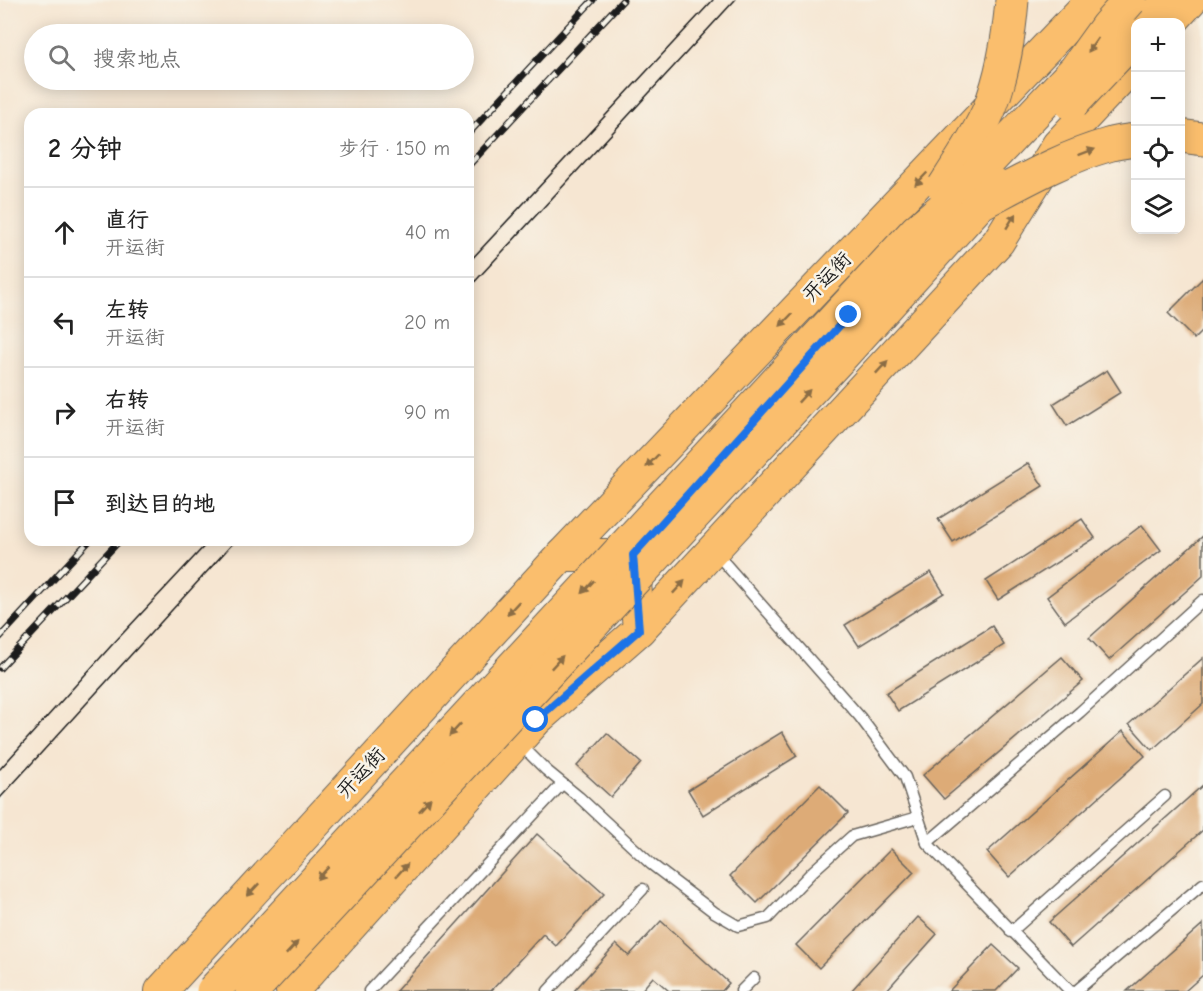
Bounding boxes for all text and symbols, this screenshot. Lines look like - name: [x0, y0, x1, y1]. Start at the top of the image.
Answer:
- map controls: [1131, 18, 1185, 234]
- button: +: [1131, 18, 1185, 72]
- search box: [24, 24, 474, 90]
- one-way arrow: [1087, 37, 1099, 53]
- icon: search: [45, 41, 78, 74]
- text: 搜索地点: [93, 46, 181, 72]
- button: −: [1131, 72, 1185, 126]
- button: locate: [1131, 126, 1185, 180]
- text: 2 分钟: [48, 134, 122, 164]
- text: 步行 · 150 m: [339, 137, 450, 160]
- one-way arrow: [1078, 147, 1096, 157]
- one-way arrow: [915, 171, 928, 186]
- button: layers: [1131, 180, 1185, 234]
- text: 直行: [105, 207, 149, 233]
- one-way arrow: [1006, 213, 1017, 229]
- icon: ahead: [48, 216, 81, 249]
- text: 40 m: [405, 221, 450, 244]
- text: 开运街: [105, 236, 165, 259]
- street label: 开运街: [798, 247, 856, 307]
- text: 左转: [105, 297, 149, 323]
- route end: [835, 301, 861, 327]
- icon: left: [48, 306, 81, 339]
- text: 20 m: [404, 311, 450, 334]
- one-way arrow: [780, 312, 793, 327]
- text: 开运街: [105, 326, 165, 349]
- one-way arrow: [875, 360, 889, 374]
- text: 右转: [105, 387, 149, 413]
- one-way arrow: [797, 389, 810, 404]
- icon: right: [48, 396, 81, 429]
- text: 90 m: [404, 401, 450, 424]
- text: 开运街: [105, 416, 165, 439]
- one-way arrow: [645, 454, 659, 468]
- icon: arrive: [48, 486, 81, 519]
- text: 到达目的地: [105, 491, 215, 517]
- one-way arrow: [581, 579, 595, 594]
- one-way arrow: [671, 580, 685, 594]
- one-way arrow: [507, 600, 520, 615]
- one-way arrow: [550, 655, 564, 670]
- route start: [522, 706, 548, 732]
- one-way arrow: [449, 722, 463, 736]
- street label: 开运街: [332, 743, 390, 803]
- one-way arrow: [418, 798, 431, 813]
- one-way arrow: [395, 862, 409, 877]
- one-way arrow: [317, 865, 330, 880]
- one-way arrow: [246, 883, 260, 898]
- one-way arrow: [285, 941, 298, 956]

